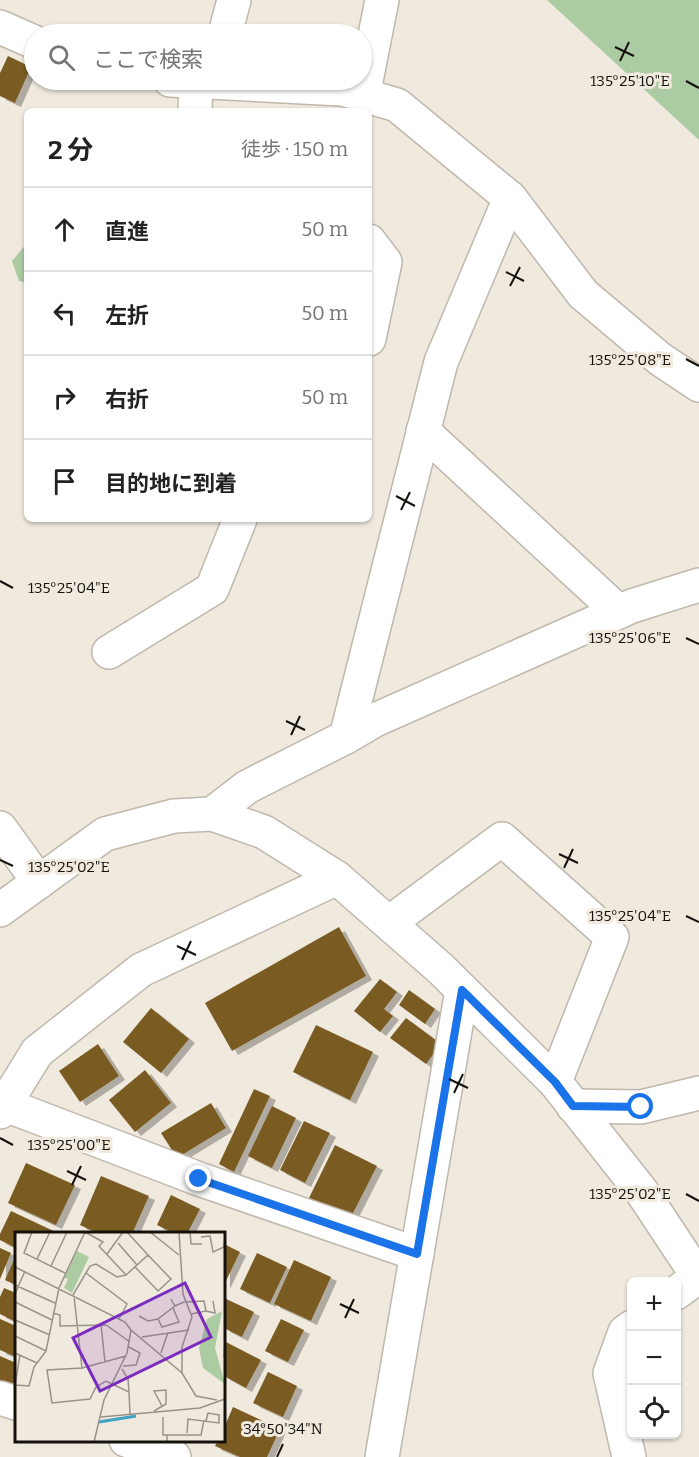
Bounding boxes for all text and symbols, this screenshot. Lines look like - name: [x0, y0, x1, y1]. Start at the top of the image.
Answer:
- search box: [24, 24, 372, 90]
- icon: search: [45, 41, 78, 74]
- text: ここで検索: [93, 46, 203, 73]
- text: 135°25'10"E: [590, 72, 670, 90]
- text: 2 分: [48, 135, 93, 166]
- text: 徒歩 · 150 m: [241, 137, 348, 161]
- icon: ahead: [48, 213, 81, 246]
- text: 50 m: [301, 217, 348, 241]
- text: 直進: [105, 218, 149, 245]
- icon: left: [48, 297, 81, 330]
- text: 50 m: [301, 301, 348, 325]
- text: 左折: [105, 302, 149, 329]
- text: 135°25'08"E: [589, 351, 671, 369]
- icon: right: [48, 381, 81, 414]
- text: 50 m: [301, 385, 348, 409]
- text: 右折: [105, 386, 149, 413]
- icon: arrive: [48, 465, 81, 498]
- text: 目的地に到着: [105, 470, 237, 497]
- text: 135°25'04"E: [28, 579, 110, 597]
- text: 135°25'06"E: [589, 629, 671, 647]
- text: 135°25'02"E: [28, 858, 110, 876]
- text: 135°25'04"E: [589, 907, 671, 925]
- route start: [627, 1093, 653, 1119]
- text: 135°25'00"E: [27, 1136, 111, 1154]
- route end: [185, 1165, 211, 1191]
- text: 135°25'02"E: [589, 1185, 671, 1203]
- inset map: [15, 1232, 225, 1442]
- map controls: [627, 1277, 681, 1439]
- button: +: [627, 1277, 681, 1331]
- button: −: [627, 1331, 681, 1385]
- button: locate: [627, 1385, 681, 1439]
- text: 34°50'34"N: [243, 1420, 323, 1438]

